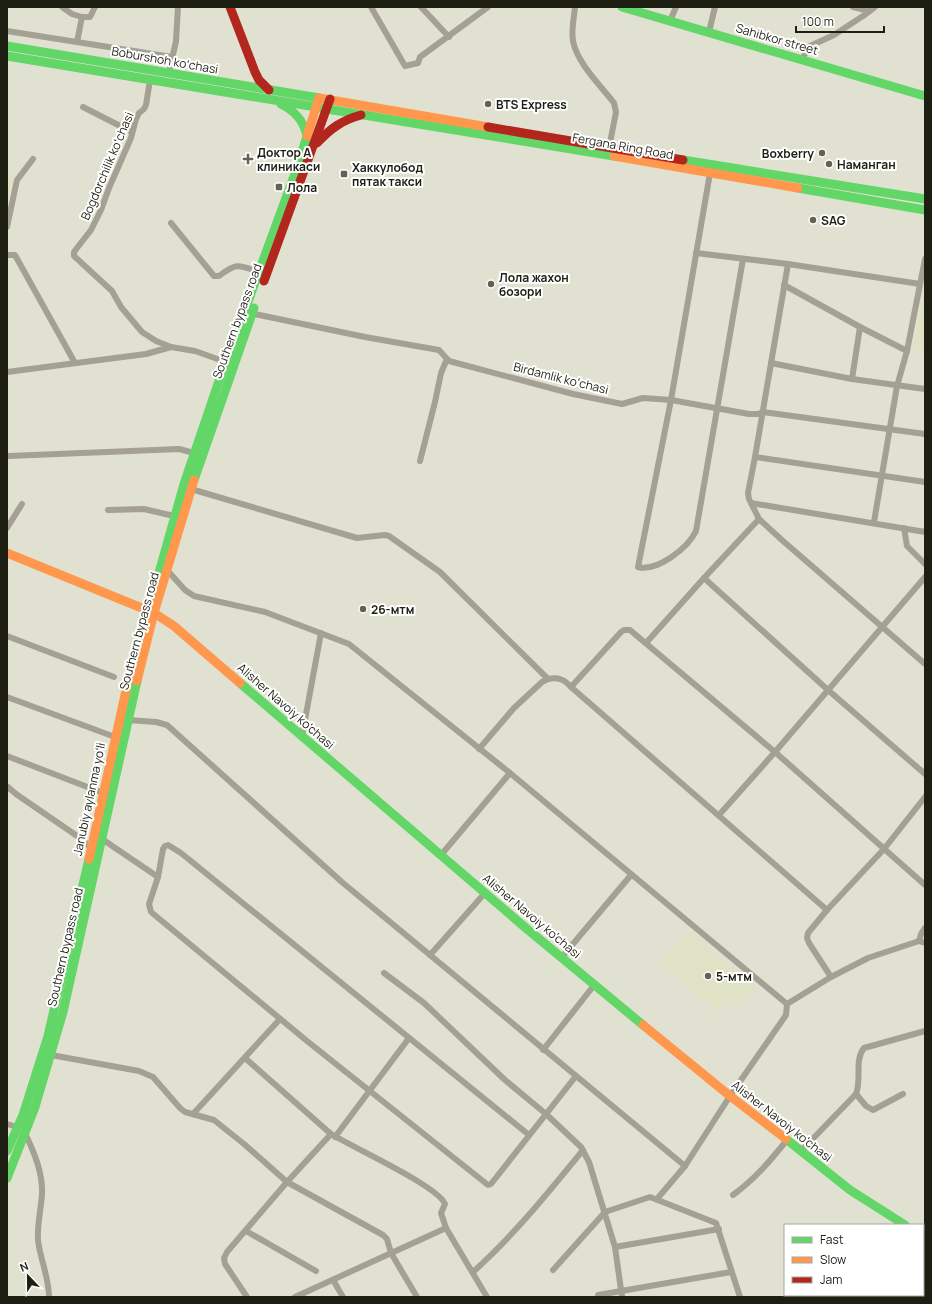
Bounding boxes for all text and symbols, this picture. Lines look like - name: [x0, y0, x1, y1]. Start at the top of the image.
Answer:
- scale bar: [796, 8, 884, 34]
- text: 100 m: [802, 13, 834, 30]
- street label: Sahibkor street: [734, 19, 820, 59]
- street label: Boburshoh koʻchasi: [110, 42, 220, 78]
- place label: BTS Express: [496, 96, 567, 113]
- marker: BTS Express: [483, 99, 493, 109]
- street label: Bogdorchilik koʻchasi: [77, 109, 137, 223]
- street label: Fergana Ring Road: [571, 129, 675, 163]
- place label: Доктор А клиникаси: [257, 144, 320, 175]
- place label: Boxberry: [762, 145, 814, 162]
- marker: Boxberry: [817, 148, 827, 158]
- marker: Доктор А клиникаси: [242, 153, 254, 165]
- place label: Наманган: [837, 156, 896, 173]
- place label: Хаккулобод пятак такси: [352, 159, 423, 190]
- marker: Наманган: [824, 159, 834, 169]
- marker: Хаккулобод пятак такси: [339, 169, 349, 179]
- place label: Лола: [287, 179, 317, 196]
- marker: Лола: [274, 182, 284, 192]
- place label: SAG: [821, 212, 846, 229]
- marker: SAG: [808, 215, 818, 225]
- street label: Southern bypass road: [208, 261, 266, 381]
- place label: Лола жахон бозори: [499, 269, 569, 300]
- marker: Лола жахон бозори: [486, 279, 496, 289]
- street label: Birdamlik koʻchasi: [512, 358, 610, 398]
- street label: Southern bypass road: [115, 570, 163, 692]
- place label: 26-мтм: [371, 601, 414, 618]
- marker: 26-мтм: [358, 604, 368, 614]
- street label: Alisher Navoiy ko'chasi: [234, 659, 338, 753]
- street label: Janubiy aylanma yoʻli: [69, 741, 109, 857]
- street label: Alisher Navoiy ko'chasi: [479, 870, 585, 962]
- street label: Southern bypass road: [43, 886, 87, 1008]
- place label: 5-мтм: [716, 968, 752, 985]
- marker: 5-мтм: [703, 971, 713, 981]
- street label: Alisher Navoiy ko'chasi: [728, 1076, 836, 1166]
- legend: [784, 1224, 924, 1296]
- text: Fast: [820, 1231, 844, 1248]
- text: Slow: [820, 1251, 846, 1268]
- north arrow: [8, 1256, 48, 1296]
- text: N: [18, 1258, 31, 1275]
- text: Jam: [820, 1271, 842, 1288]

